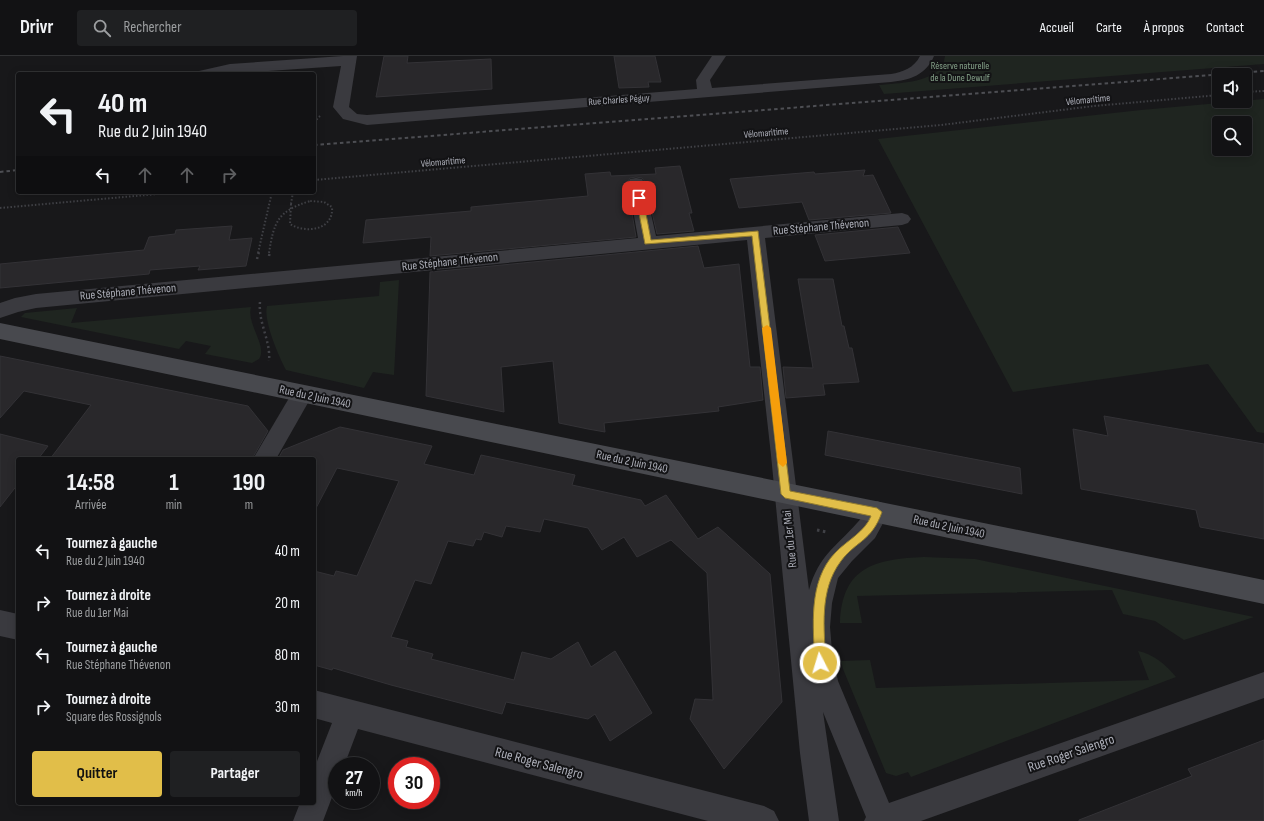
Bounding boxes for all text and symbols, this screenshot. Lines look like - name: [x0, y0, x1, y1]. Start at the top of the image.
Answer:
- search box: [77, 10, 357, 46]
- text: Drivr: [20, 16, 53, 39]
- icon: search: [91, 17, 113, 39]
- text: Rechercher: [123, 18, 181, 37]
- text: Accueil: [1040, 19, 1074, 36]
- text: Carte: [1096, 19, 1122, 36]
- text: À propos: [1144, 19, 1184, 36]
- text: Contact: [1206, 19, 1244, 36]
- park label: Réserve naturelle de la Dune Dewulf: [930, 60, 990, 84]
- map controls: [1212, 68, 1252, 156]
- button: sound: [1212, 68, 1252, 108]
- text: 40 m: [98, 87, 147, 120]
- icon: left: [32, 88, 84, 140]
- street label: Rue Charles Péguy: [588, 92, 650, 108]
- street label: Vélomaritime: [1065, 92, 1111, 108]
- button: search: [1212, 116, 1252, 156]
- text: Rue du 2 Juin 1940: [98, 121, 207, 142]
- street label: Vélomaritime: [743, 125, 789, 141]
- street label: Vélomaritime: [420, 154, 466, 170]
- icon: left: [92, 164, 114, 186]
- icon: ahead: [134, 164, 156, 186]
- icon: ahead: [176, 164, 198, 186]
- icon: right: [218, 164, 240, 186]
- pin: [622, 181, 656, 215]
- icon: arrive: [628, 187, 650, 209]
- street label: Rue Stéphane Thévenon: [772, 215, 870, 239]
- street label: Rue Stéphane Thévenon: [401, 249, 499, 275]
- street label: Rue Stéphane Thévenon: [79, 280, 177, 304]
- street label: Rue du 2 Juin 1940: [278, 382, 352, 412]
- street label: Rue du 2 Juin 1940: [595, 447, 669, 477]
- text: 14:58: [67, 468, 115, 497]
- text: 1: [169, 468, 179, 497]
- text: 190: [233, 468, 265, 497]
- text: Arrivée: [75, 497, 106, 513]
- text: min: [166, 497, 182, 513]
- text: m: [245, 497, 253, 513]
- street label: Rue du 1er Mai: [780, 510, 800, 568]
- street label: Rue du 2 Juin 1940: [912, 512, 986, 542]
- text: Tournez à gauche: [66, 534, 157, 553]
- icon: left: [32, 540, 54, 562]
- text: 40 m: [275, 542, 300, 561]
- text: Rue du 2 Juin 1940: [66, 553, 145, 569]
- text: Tournez à droite: [66, 586, 151, 605]
- icon: right: [32, 592, 54, 614]
- text: 20 m: [275, 594, 300, 613]
- text: Rue du 1er Mai: [66, 605, 128, 621]
- text: Tournez à gauche: [66, 638, 157, 657]
- position arrow: [799, 642, 841, 684]
- icon: left: [32, 644, 54, 666]
- text: 80 m: [275, 646, 300, 665]
- text: Rue Stéphane Thévenon: [66, 657, 171, 673]
- text: Tournez à droite: [66, 690, 151, 709]
- icon: right: [32, 696, 54, 718]
- text: 30 m: [275, 698, 300, 717]
- text: Square des Rossignols: [66, 709, 162, 725]
- street label: Rue Roger Salengro: [1025, 730, 1117, 776]
- street label: Rue Roger Salengro: [493, 743, 585, 783]
- button: Quitter: [32, 751, 162, 797]
- button: Partager: [170, 751, 300, 797]
- speed limit sign: 30: [388, 757, 440, 809]
- text: 27: [345, 766, 363, 790]
- text: km/h: [345, 787, 363, 799]

